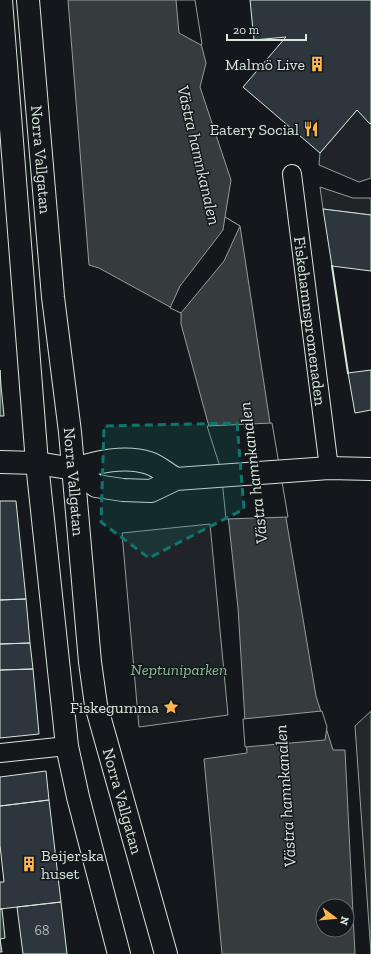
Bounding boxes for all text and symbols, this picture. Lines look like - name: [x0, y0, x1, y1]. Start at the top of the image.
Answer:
- scale bar: [227, 16, 306, 42]
- text: 20 m: [233, 23, 260, 37]
- place label: Malmö Live: [225, 55, 305, 74]
- building icon: Malmö Live: [308, 55, 326, 73]
- water label: Västra hamnkanalen: [173, 83, 225, 227]
- street label: Norra Vallgatan: [27, 104, 55, 215]
- place label: Eatery Social: [210, 120, 299, 139]
- restaurant icon: Eatery Social: [302, 120, 320, 138]
- street label: Fiskehamnspromenaden: [290, 235, 330, 407]
- water label: Västra hamnkanalen: [234, 401, 272, 545]
- street label: Norra Vallgatan: [60, 427, 88, 538]
- park label: Neptuniparken: [131, 660, 227, 679]
- place label: Fiskegumma: [70, 698, 159, 717]
- place icon: Fiskegumma: [162, 698, 180, 716]
- water label: Västra hamnkanalen: [270, 724, 300, 868]
- street label: Norra Vallgatan: [99, 746, 147, 857]
- place label: Beijerska huset: [41, 846, 104, 883]
- building icon: Beijerska huset: [20, 855, 38, 873]
- north arrow: [315, 898, 355, 938]
- text: N: [337, 915, 352, 927]
- house number: 68: [35, 922, 49, 939]

